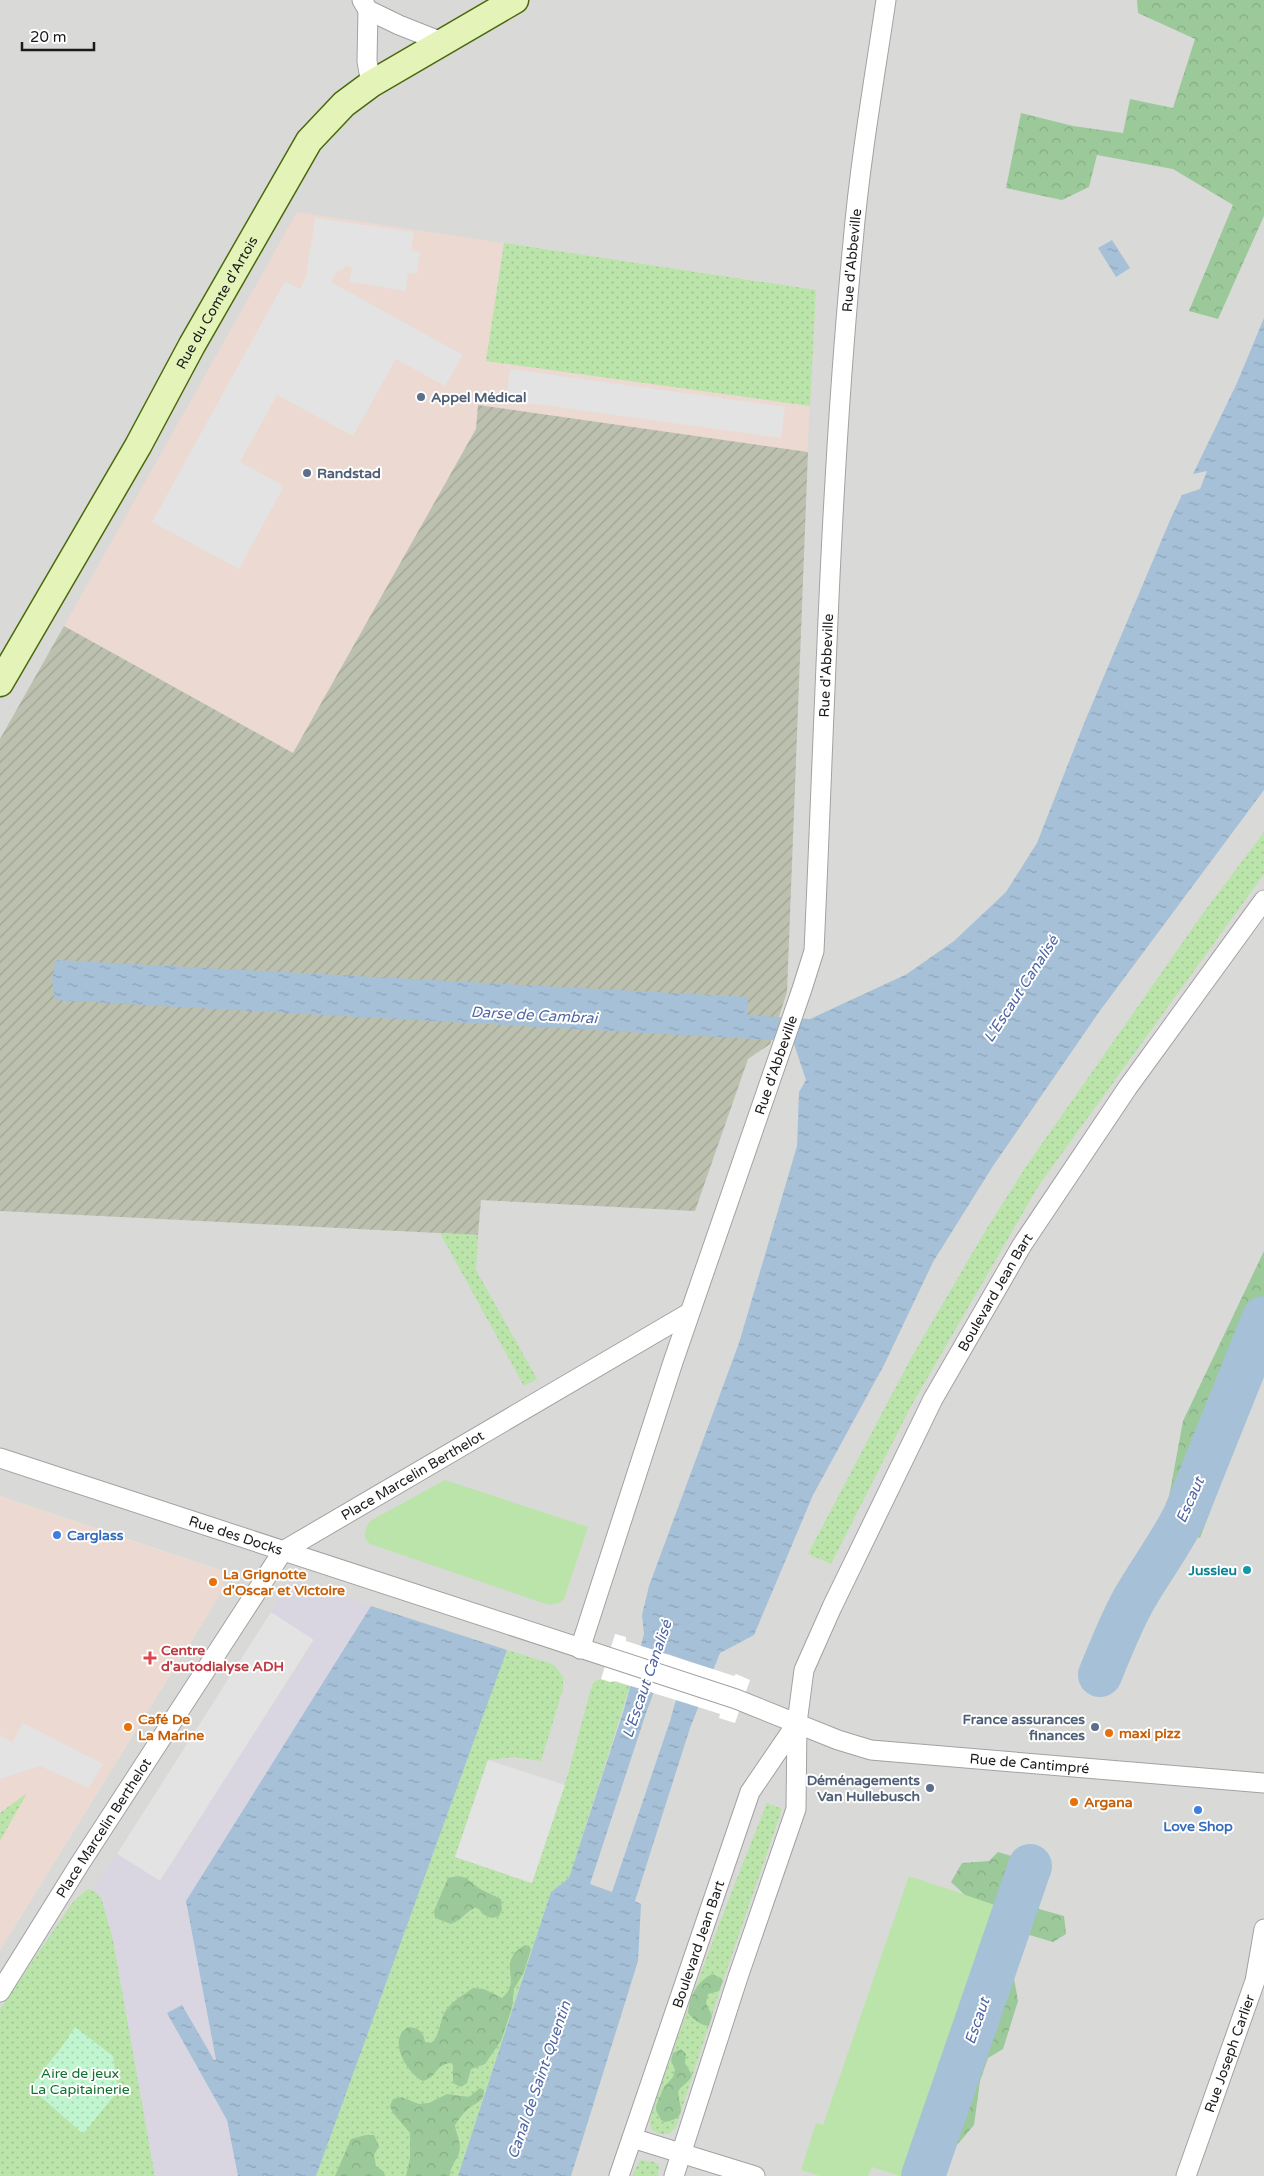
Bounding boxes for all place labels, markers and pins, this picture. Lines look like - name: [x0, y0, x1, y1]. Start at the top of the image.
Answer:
- place label: Appel Médical: [431, 389, 526, 406]
- marker: Appel Médical: [415, 391, 427, 403]
- place label: Randstad: [317, 465, 381, 482]
- marker: Randstad: [301, 467, 313, 479]
- place label: Carglass: [67, 1527, 124, 1544]
- marker: Carglass: [51, 1529, 63, 1541]
- place label: Jussieu: [1188, 1562, 1237, 1579]
- marker: Jussieu: [1241, 1564, 1253, 1576]
- place label: La Grignotte d'Oscar et Victoire: [223, 1566, 345, 1599]
- marker: La Grignotte d'Oscar et Victoire: [207, 1576, 219, 1588]
- place label: Centre d'autodialyse ADH: [161, 1642, 284, 1675]
- marker: Centre d'autodialyse ADH: [143, 1651, 157, 1665]
- place label: Café De La Marine: [138, 1711, 204, 1744]
- place label: France assurances finances: [963, 1711, 1085, 1744]
- marker: Café De La Marine: [122, 1721, 134, 1733]
- marker: France assurances finances: [1089, 1721, 1101, 1733]
- place label: maxi pizz: [1119, 1725, 1181, 1742]
- marker: maxi pizz: [1103, 1727, 1115, 1739]
- place label: Déménagements Van Hullebusch: [807, 1772, 920, 1805]
- marker: Déménagements Van Hullebusch: [924, 1782, 936, 1794]
- place label: Argana: [1084, 1794, 1133, 1811]
- marker: Argana: [1068, 1796, 1080, 1808]
- marker: Love Shop: [1192, 1804, 1204, 1816]
- place label: Love Shop: [1163, 1818, 1233, 1835]

